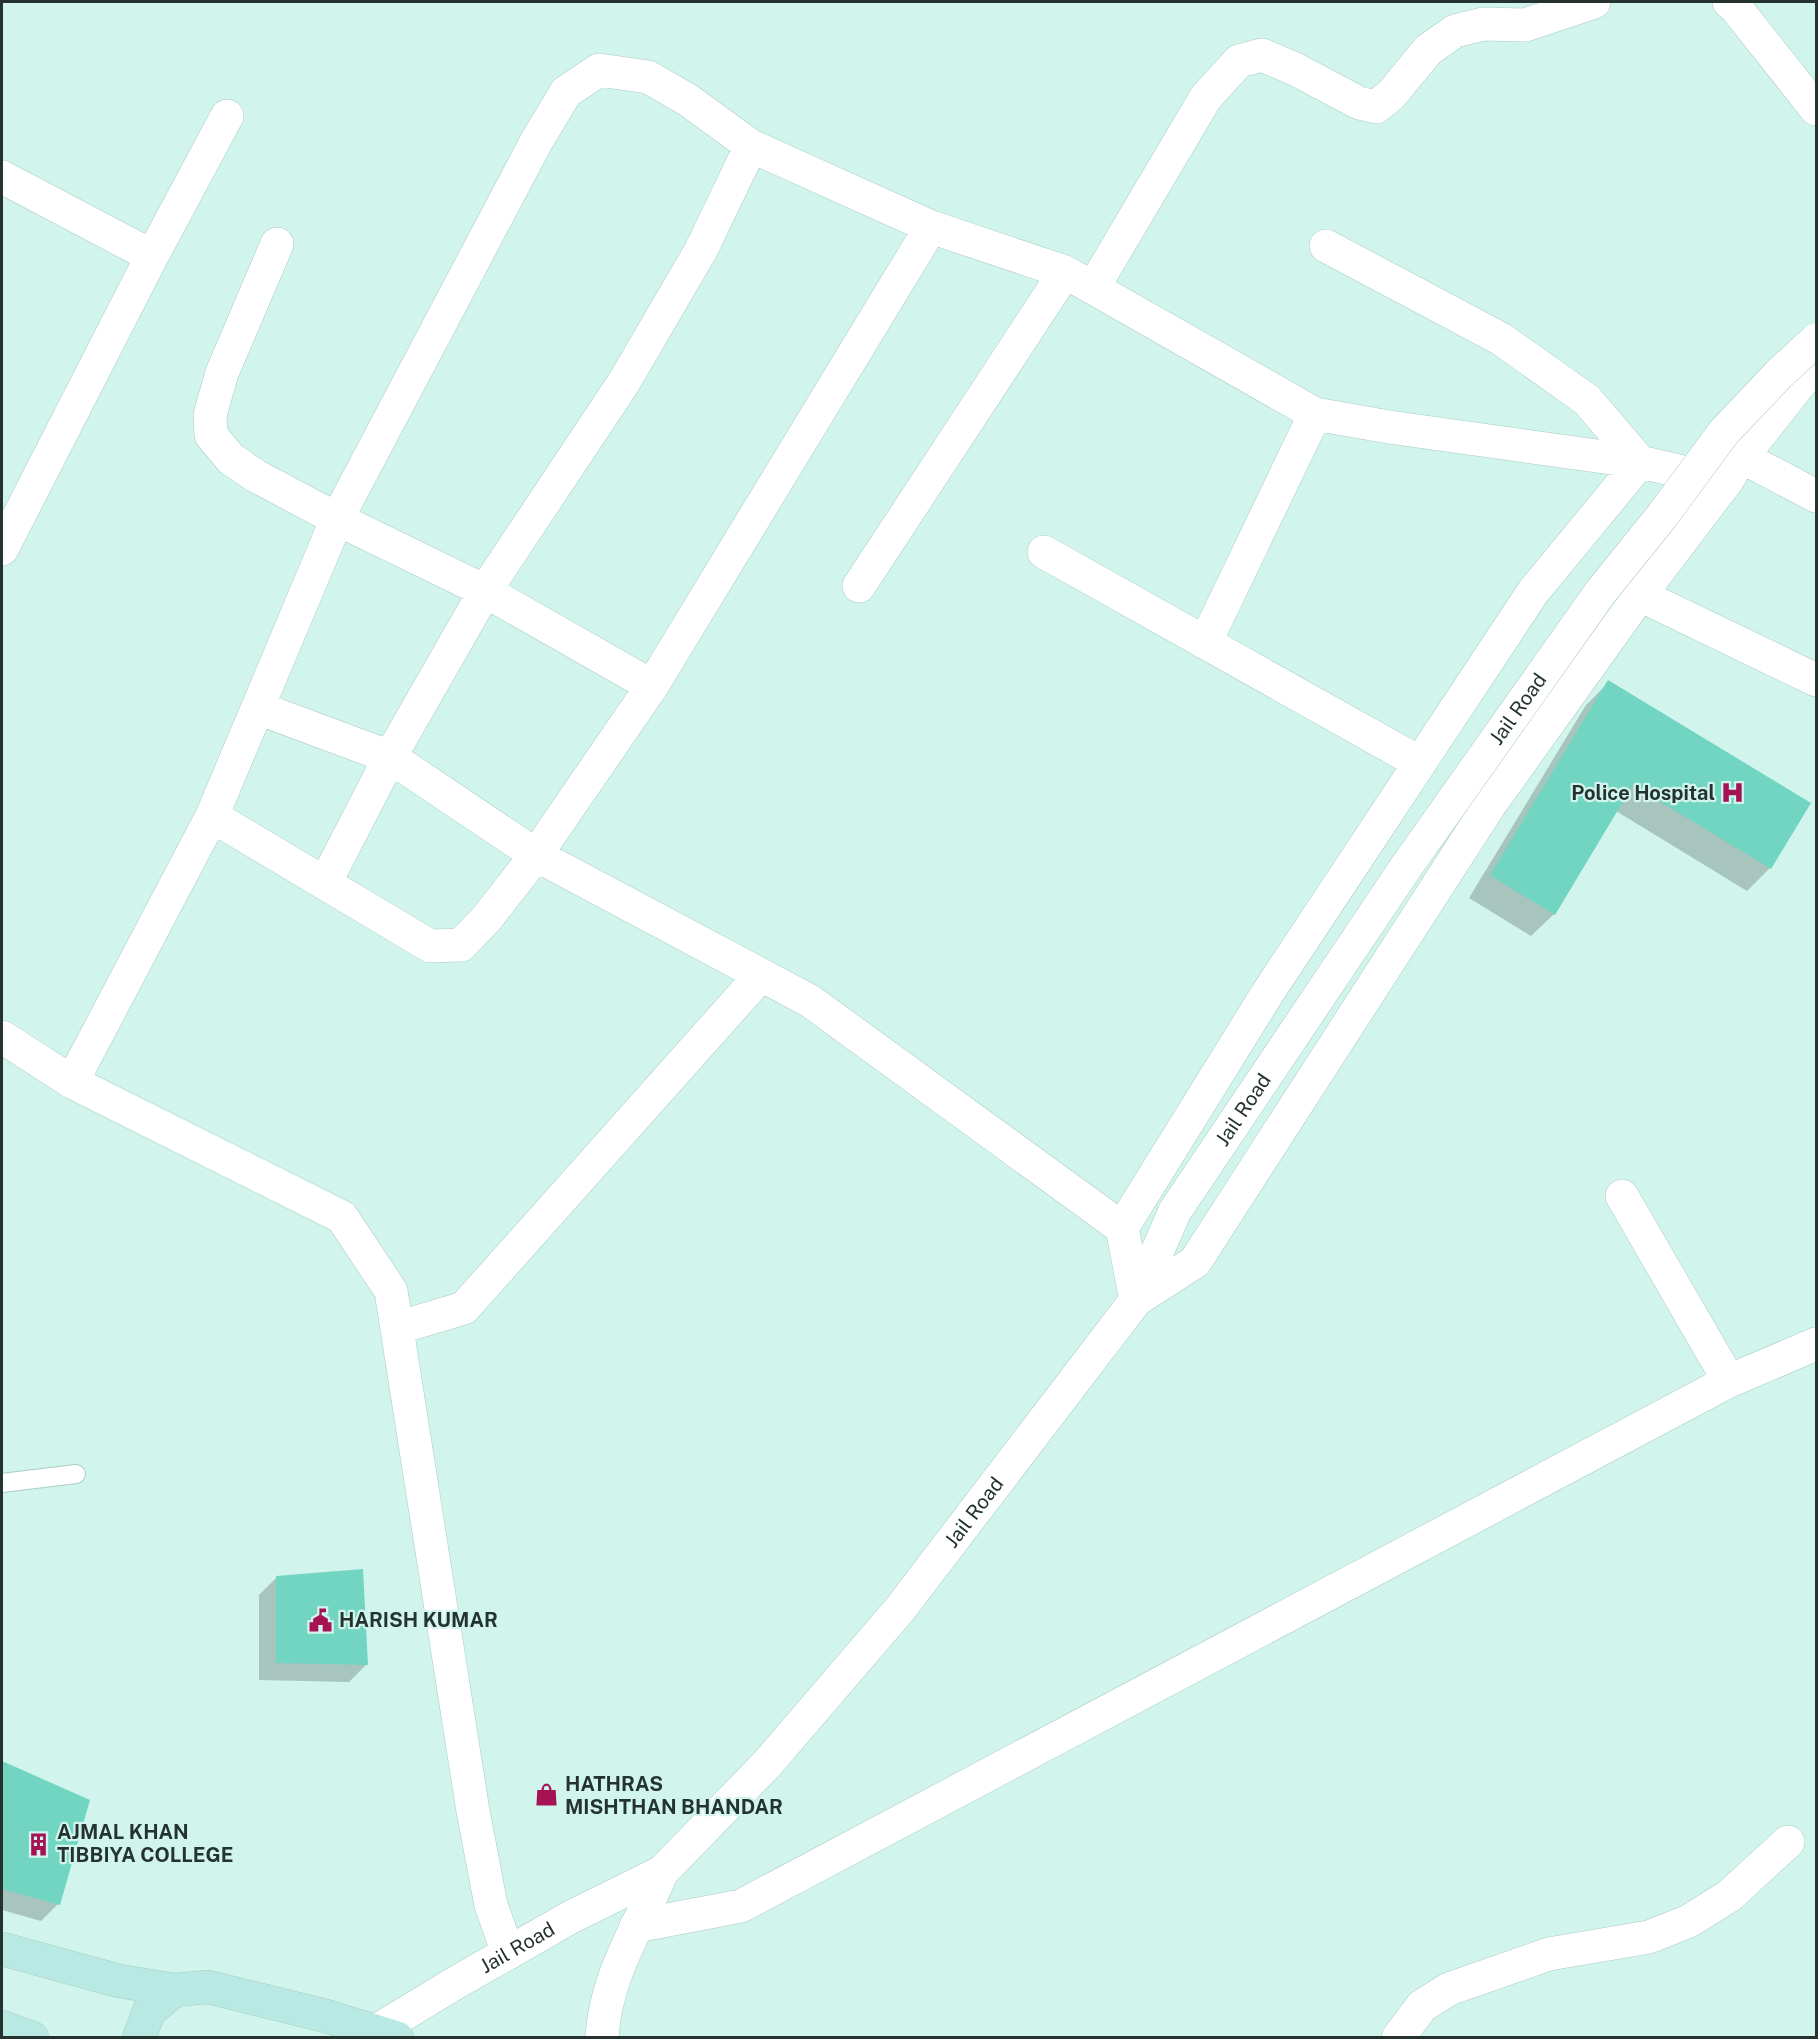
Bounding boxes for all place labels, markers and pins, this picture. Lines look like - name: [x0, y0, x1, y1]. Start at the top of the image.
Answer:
- hospital icon: Police Hospital: [1720, 780, 1746, 806]
- place label: Police Hospital: [1571, 781, 1715, 805]
- public building icon: HARISH KUMAR: [308, 1607, 334, 1633]
- place label: HARISH KUMAR: [339, 1608, 498, 1632]
- place label: HATHRAS MISHTHAN BHANDAR: [565, 1772, 783, 1819]
- shop icon: HATHRAS MISHTHAN BHANDAR: [534, 1782, 560, 1808]
- place label: AJMAL KHAN TIBBIYA COLLEGE: [57, 1820, 233, 1867]
- building icon: AJMAL KHAN TIBBIYA COLLEGE: [26, 1831, 52, 1857]

